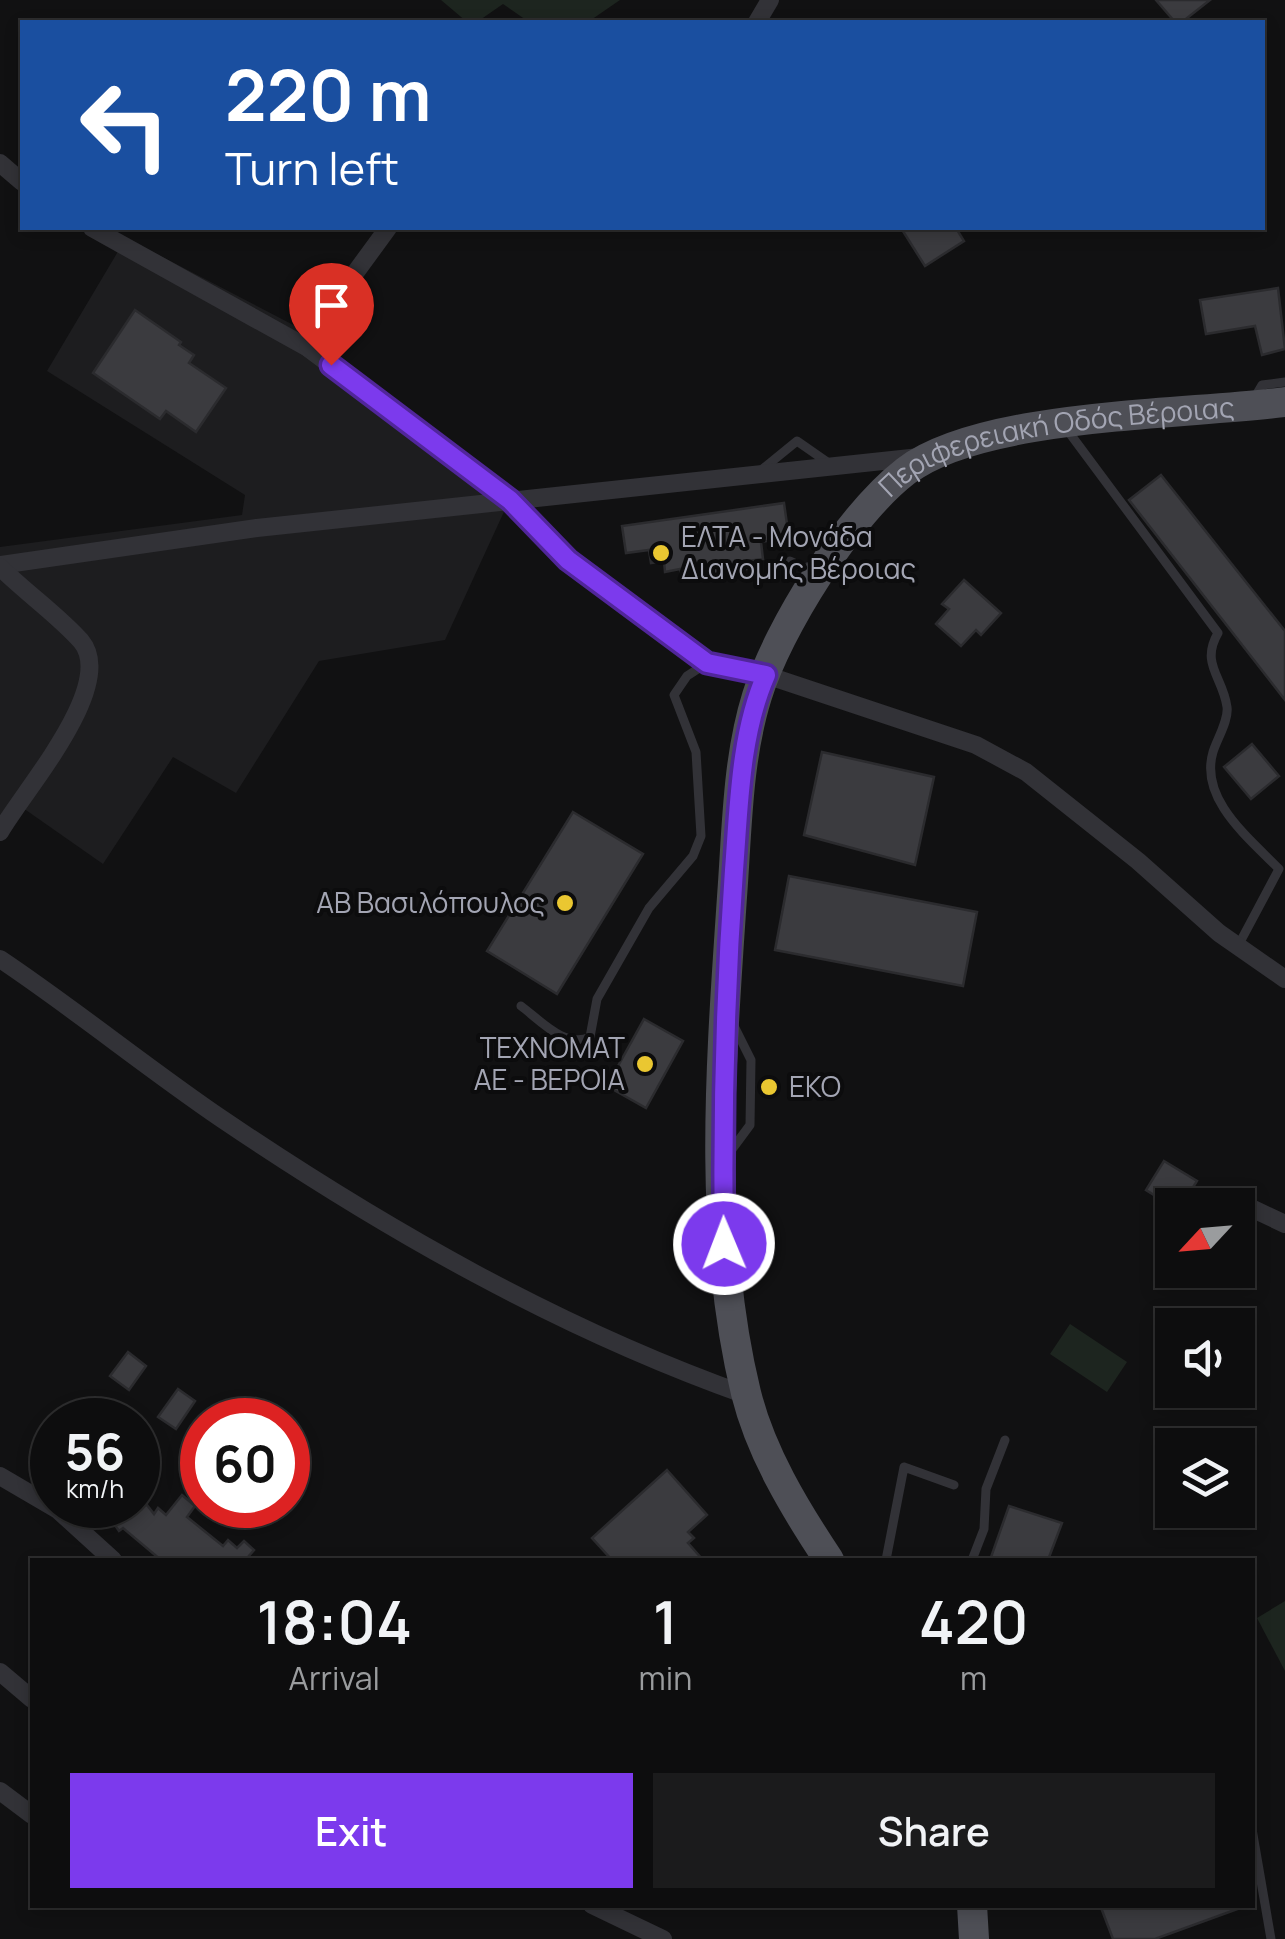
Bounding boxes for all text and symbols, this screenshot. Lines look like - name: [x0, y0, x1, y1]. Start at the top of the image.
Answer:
- text: 220 m: [225, 46, 431, 142]
- icon: left: [60, 60, 190, 190]
- text: Turn left: [225, 137, 399, 199]
- pin: [289, 263, 374, 366]
- icon: arrive: [304, 278, 359, 333]
- street label: Περιφερειακή Οδός Βέροιας: [870, 387, 1236, 504]
- place label: ΕΛΤΑ - Μονάδα Διανομής Βέροιας: [681, 517, 916, 587]
- marker: ΕΛΤΑ - Μονάδα Διανομής Βέροιας: [650, 542, 672, 564]
- place label: ΑΒ Βασιλόπουλος: [316, 883, 545, 921]
- marker: ΑΒ Βασιλόπουλος: [554, 892, 576, 914]
- place label: ΤΕΧΝΟΜΑΤ ΑΕ - ΒΕΡΟΙΑ: [474, 1028, 625, 1098]
- marker: ΤΕΧΝΟΜΑΤ ΑΕ - ΒΕΡΟΙΑ: [634, 1053, 656, 1075]
- place label: EKO: [789, 1067, 841, 1105]
- marker: EKO: [758, 1076, 780, 1098]
- north arrow: [1155, 1188, 1255, 1288]
- map controls: [1155, 1188, 1255, 1528]
- position arrow: [672, 1192, 776, 1296]
- button: sound: [1155, 1308, 1255, 1408]
- speed limit sign: 60: [180, 1398, 310, 1528]
- text: 56: [65, 1417, 125, 1485]
- button: layers: [1155, 1428, 1255, 1528]
- text: km/h: [66, 1471, 124, 1506]
- text: 18:04: [256, 1580, 412, 1662]
- text: 1: [653, 1580, 678, 1662]
- text: 420: [919, 1580, 1029, 1662]
- text: Arrival: [289, 1656, 380, 1700]
- text: min: [639, 1656, 692, 1700]
- text: m: [960, 1656, 987, 1700]
- button: Exit: [70, 1773, 633, 1888]
- button: Share: [653, 1773, 1215, 1888]

